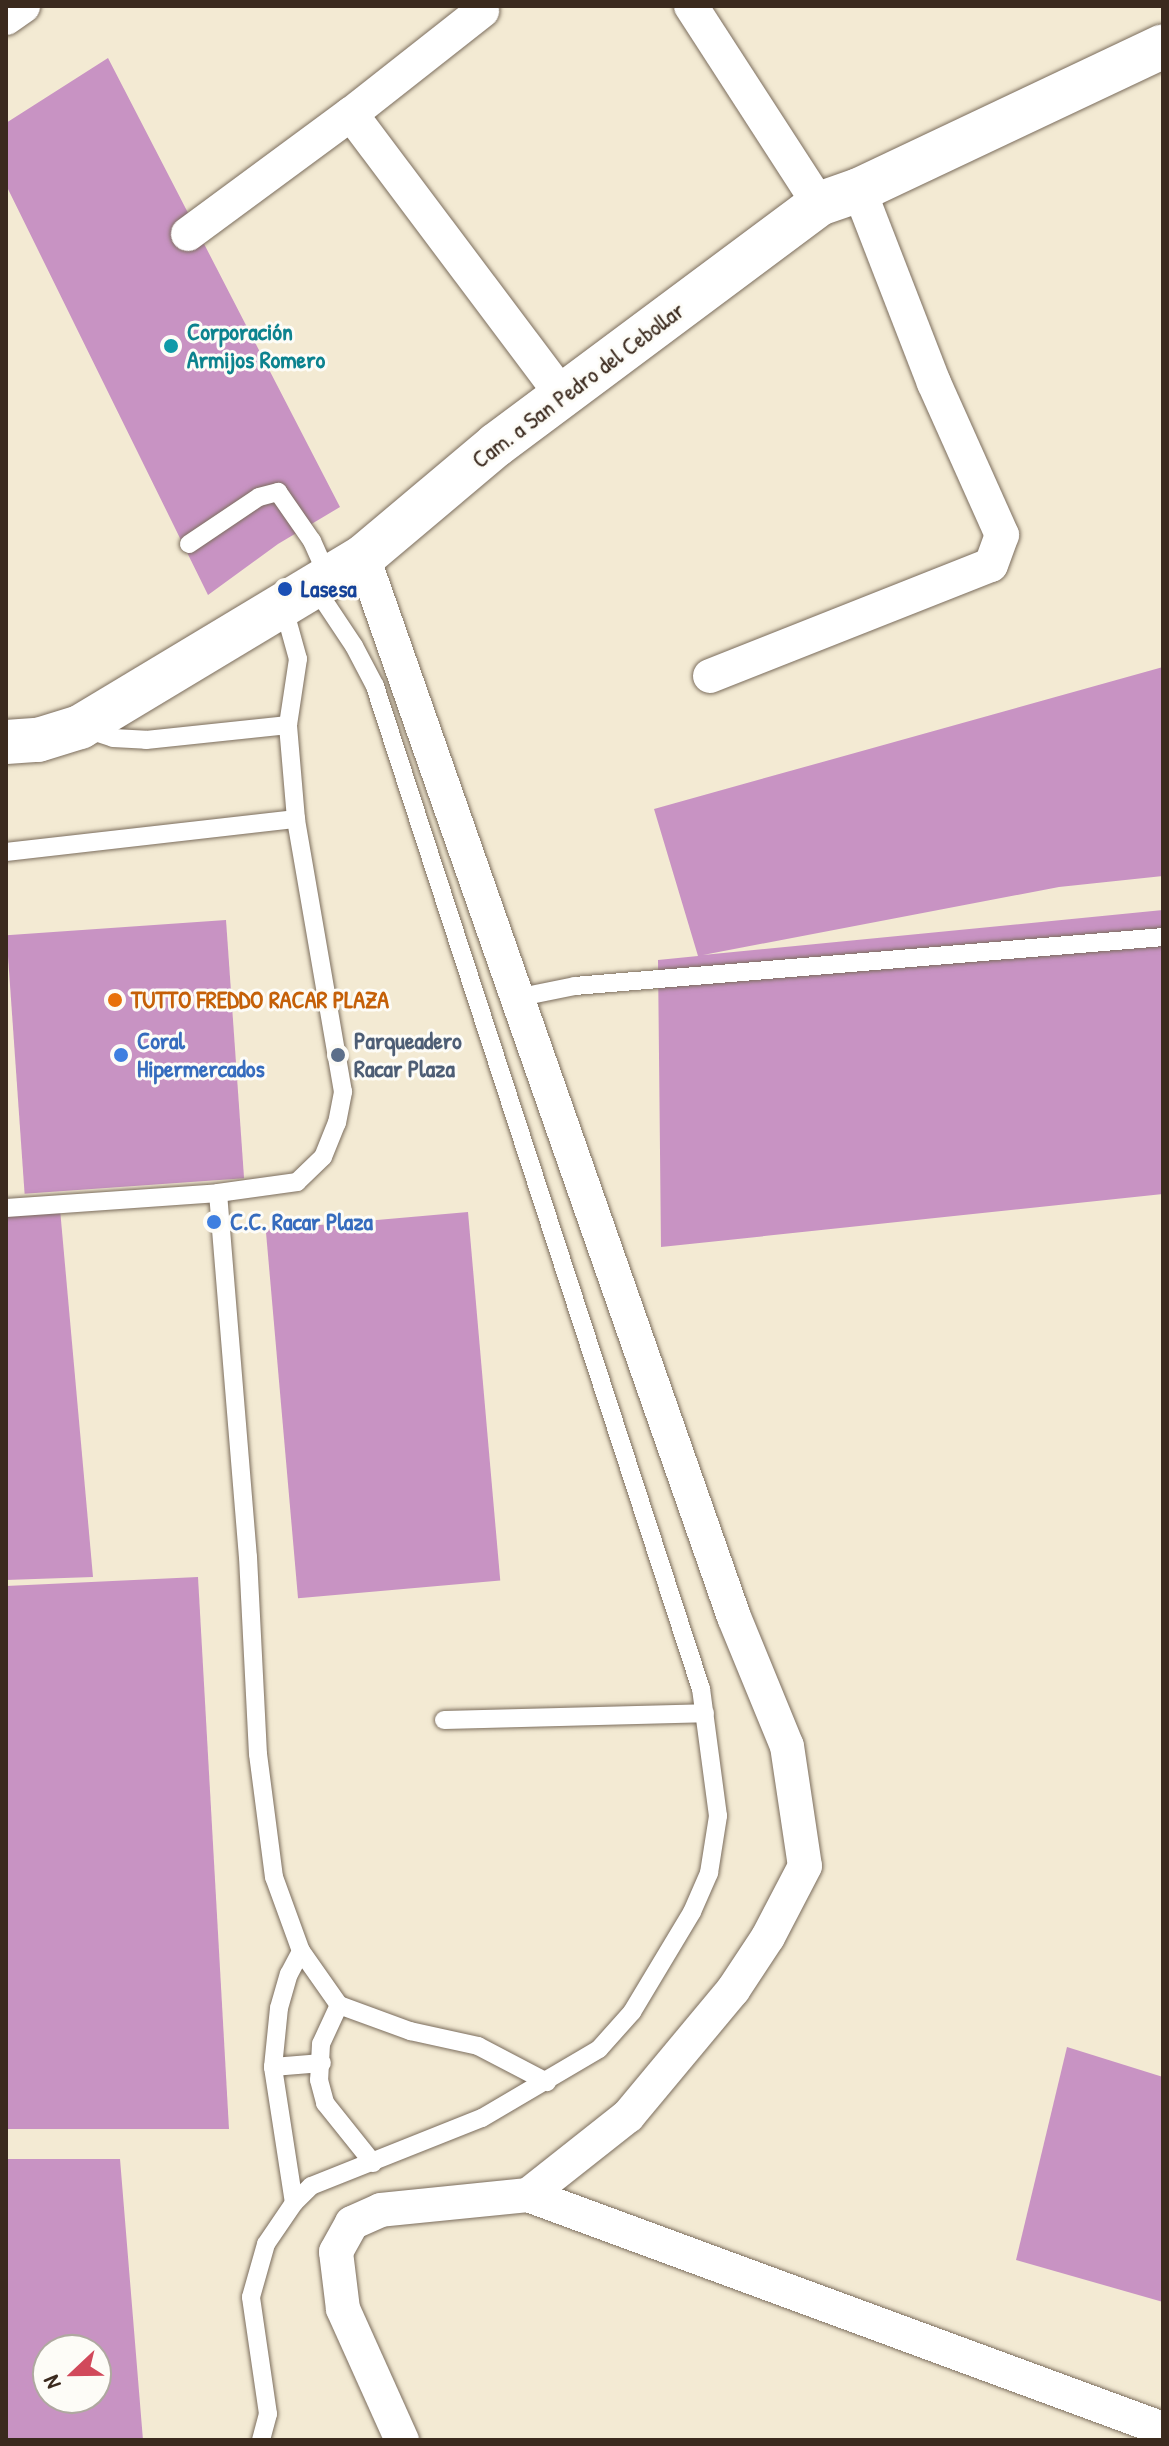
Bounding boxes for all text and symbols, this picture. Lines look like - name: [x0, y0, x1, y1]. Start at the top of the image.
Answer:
- street label: Cam. a San Pedro del Cebollar: [466, 296, 690, 474]
- place label: Corporación Armijos Romero: [187, 318, 325, 374]
- marker: Corporación Armijos Romero: [162, 337, 180, 355]
- place label: Lasesa: [301, 575, 357, 603]
- marker: Lasesa: [276, 580, 294, 598]
- place label: TUTTO FREDDO RACAR PLAZA: [131, 986, 389, 1014]
- marker: TUTTO FREDDO RACAR PLAZA: [106, 991, 124, 1009]
- place label: Coral Hipermercados: [137, 1027, 265, 1083]
- place label: Parqueadero Racar Plaza: [354, 1027, 462, 1083]
- marker: Coral Hipermercados: [112, 1046, 130, 1064]
- marker: Parqueadero Racar Plaza: [329, 1046, 347, 1064]
- place label: C.C. Racar Plaza: [230, 1208, 373, 1236]
- marker: C.C. Racar Plaza: [205, 1213, 223, 1231]
- north arrow: [32, 2334, 112, 2414]
- text: N: [35, 2371, 68, 2393]

